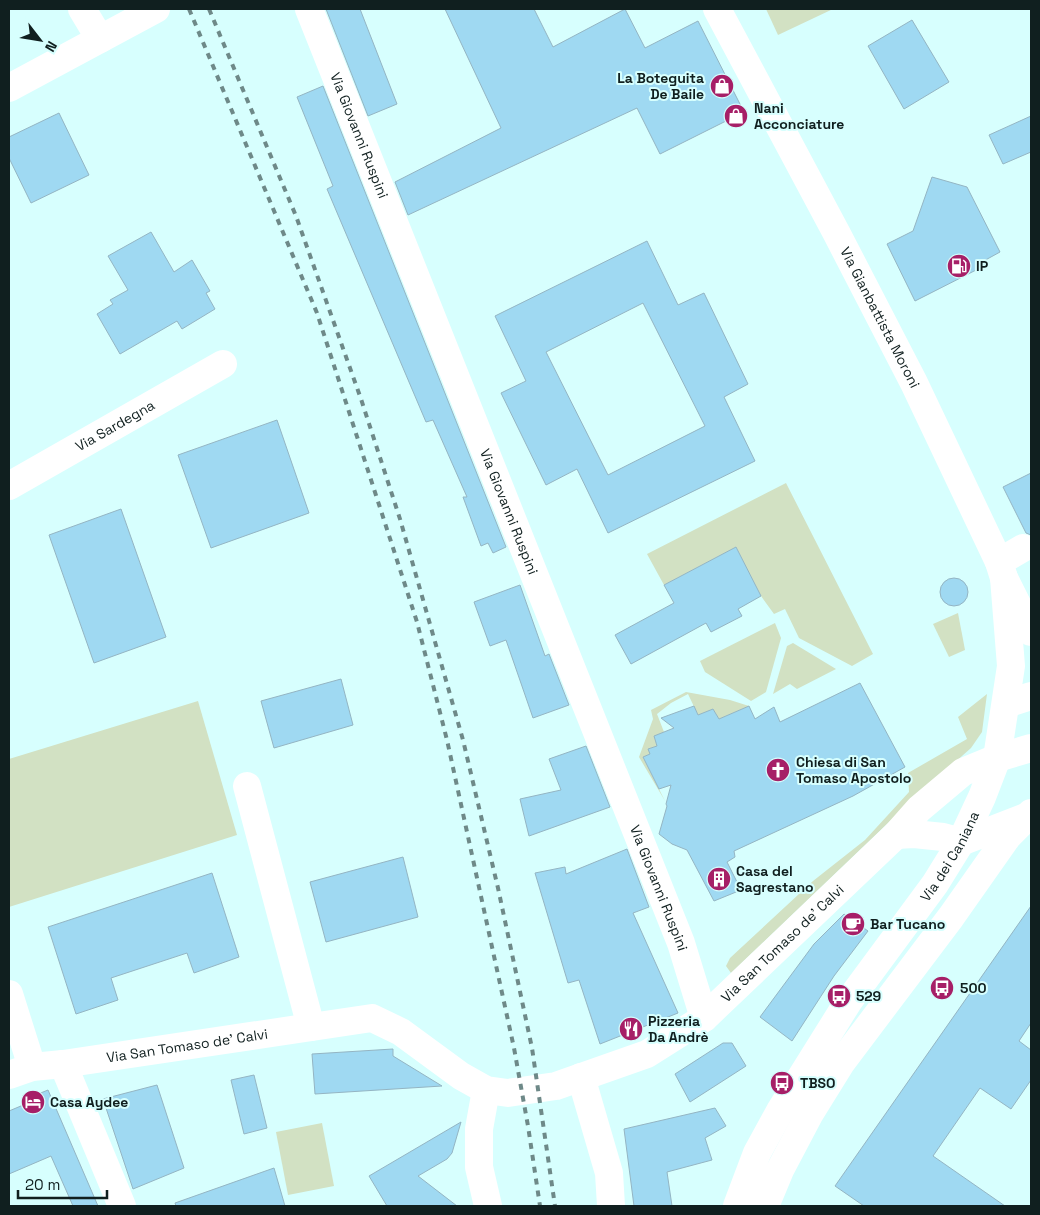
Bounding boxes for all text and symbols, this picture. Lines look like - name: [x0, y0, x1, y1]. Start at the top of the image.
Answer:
- north arrow: [15, 15, 65, 65]
- text: N: [41, 38, 61, 55]
- place label: La Boteguita De Baile: [617, 69, 704, 103]
- street label: Via Giovanni Ruspini: [326, 70, 392, 201]
- shop icon: La Boteguita De Baile: [709, 73, 735, 99]
- place label: Nani Acconciature: [754, 99, 844, 133]
- shop icon: Nani Acconciature: [723, 103, 749, 129]
- street label: Via Gianbattista Moroni: [836, 244, 924, 391]
- fuel station icon: IP: [946, 253, 972, 279]
- place label: IP: [976, 257, 989, 275]
- street label: Via Sardegna: [72, 396, 158, 455]
- street label: Via Giovanni Ruspini: [476, 446, 542, 577]
- place label: Chiesa di San Tomaso Apostolo: [796, 753, 911, 787]
- church icon: Chiesa di San Tomaso Apostolo: [765, 757, 791, 783]
- street label: Via dei Caniana: [916, 808, 983, 905]
- street label: Via Giovanni Ruspini: [626, 822, 692, 953]
- place label: Casa del Sagrestano: [736, 862, 814, 896]
- building icon: Casa del Sagrestano: [706, 866, 732, 892]
- street label: Via San Tomaso de' Calvi: [717, 881, 848, 1006]
- cafe icon: Bar Tucano: [840, 911, 866, 937]
- place label: Bar Tucano: [870, 915, 945, 933]
- bus stop icon: 500: [929, 975, 955, 1001]
- place label: 500: [960, 979, 987, 997]
- bus stop icon: 529: [826, 983, 852, 1009]
- place label: 529: [856, 987, 881, 1005]
- place label: Pizzeria Da Andrè: [648, 1012, 709, 1046]
- restaurant icon: Pizzeria Da Andrè: [618, 1016, 644, 1042]
- street label: Via San Tomaso de' Calvi: [105, 1025, 269, 1066]
- bus stop icon: TBSO: [769, 1070, 795, 1096]
- place label: TBSO: [800, 1074, 835, 1092]
- hotel icon: Casa Aydee: [20, 1089, 46, 1115]
- place label: Casa Aydee: [50, 1093, 128, 1111]
- scale bar: [18, 1168, 106, 1200]
- text: 20 m: [25, 1175, 60, 1194]

